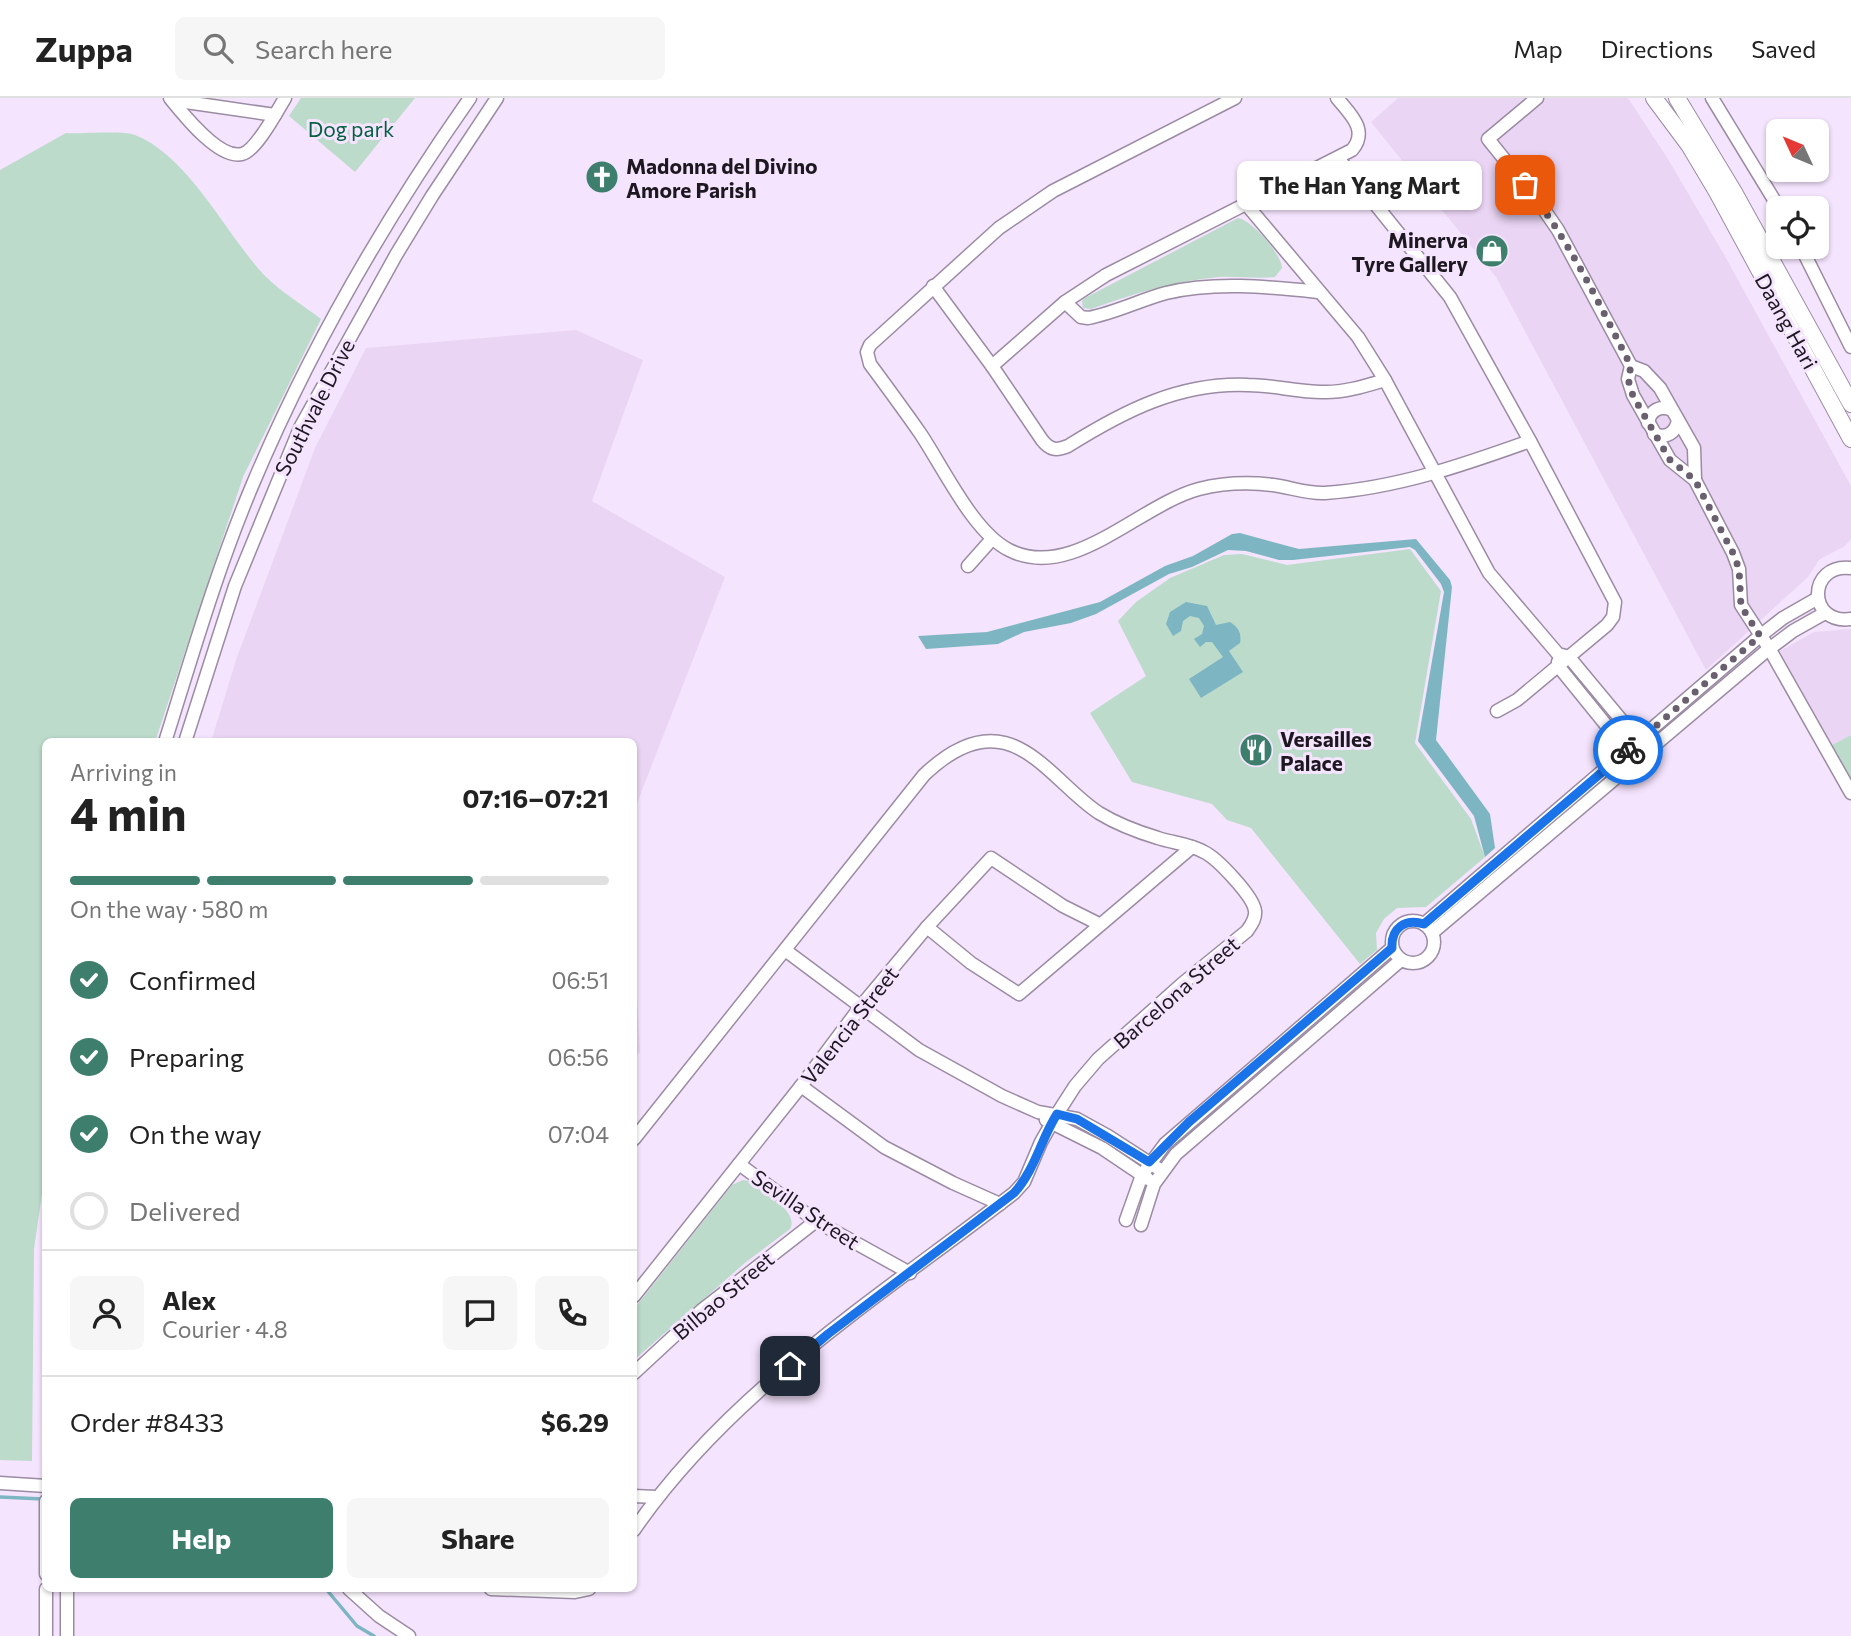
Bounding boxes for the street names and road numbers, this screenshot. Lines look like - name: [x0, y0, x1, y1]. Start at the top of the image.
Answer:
- street label: Daang Hari: [1751, 269, 1823, 373]
- street label: Southvale Drive: [269, 335, 359, 479]
- street label: Barcelona Street: [1108, 931, 1244, 1053]
- street label: Valencia Street: [795, 961, 903, 1089]
- street label: Sevilla Street: [747, 1164, 865, 1254]
- street label: Bilbao Street: [668, 1246, 778, 1344]

